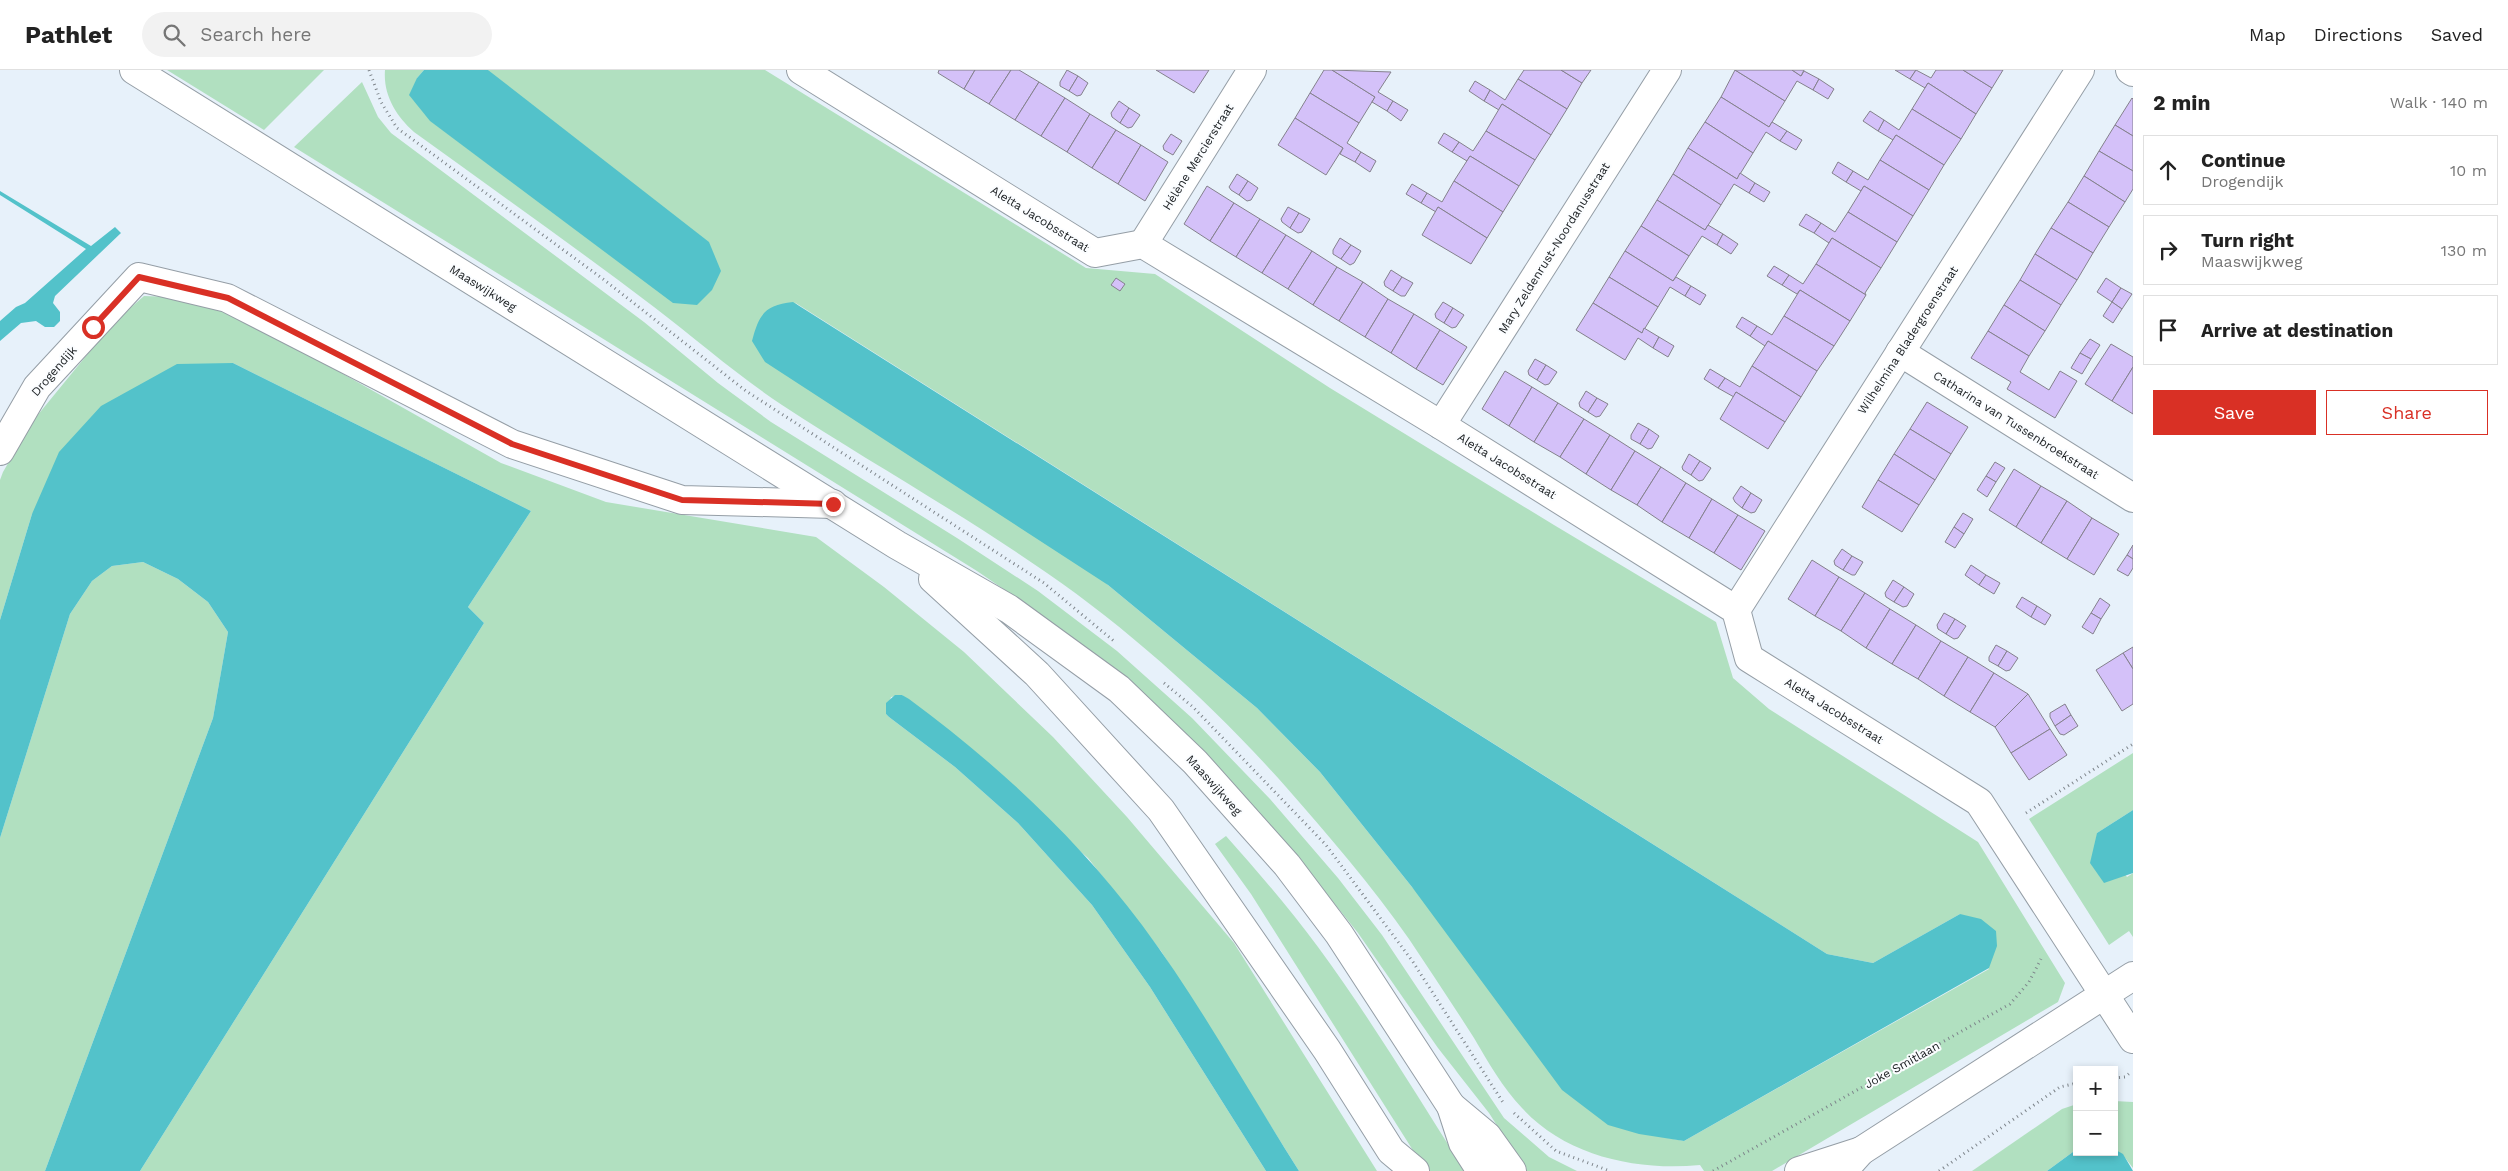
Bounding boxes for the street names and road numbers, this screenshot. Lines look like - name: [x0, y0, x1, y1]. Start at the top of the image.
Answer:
- street label: Hélène Mercierstraat: [1160, 101, 1236, 213]
- street label: Mary Zeldenrust-Noordanusstraat: [1495, 160, 1613, 336]
- street label: Aletta Jacobsstraat: [988, 183, 1092, 255]
- street label: Maaswijkweg: [447, 262, 519, 314]
- street label: Wilhelmina Bladergroenstraat: [1855, 263, 1961, 417]
- street label: Drogendijk: [28, 343, 80, 399]
- street label: Catharina van Tussenbroekstraat: [1931, 368, 2101, 482]
- street label: Aletta Jacobsstraat: [1455, 430, 1559, 502]
- street label: Aletta Jacobsstraat: [1782, 675, 1886, 747]
- street label: Maaswijkweg: [1183, 752, 1245, 818]
- street label: Joke Smitlaan: [1862, 1039, 1942, 1091]

